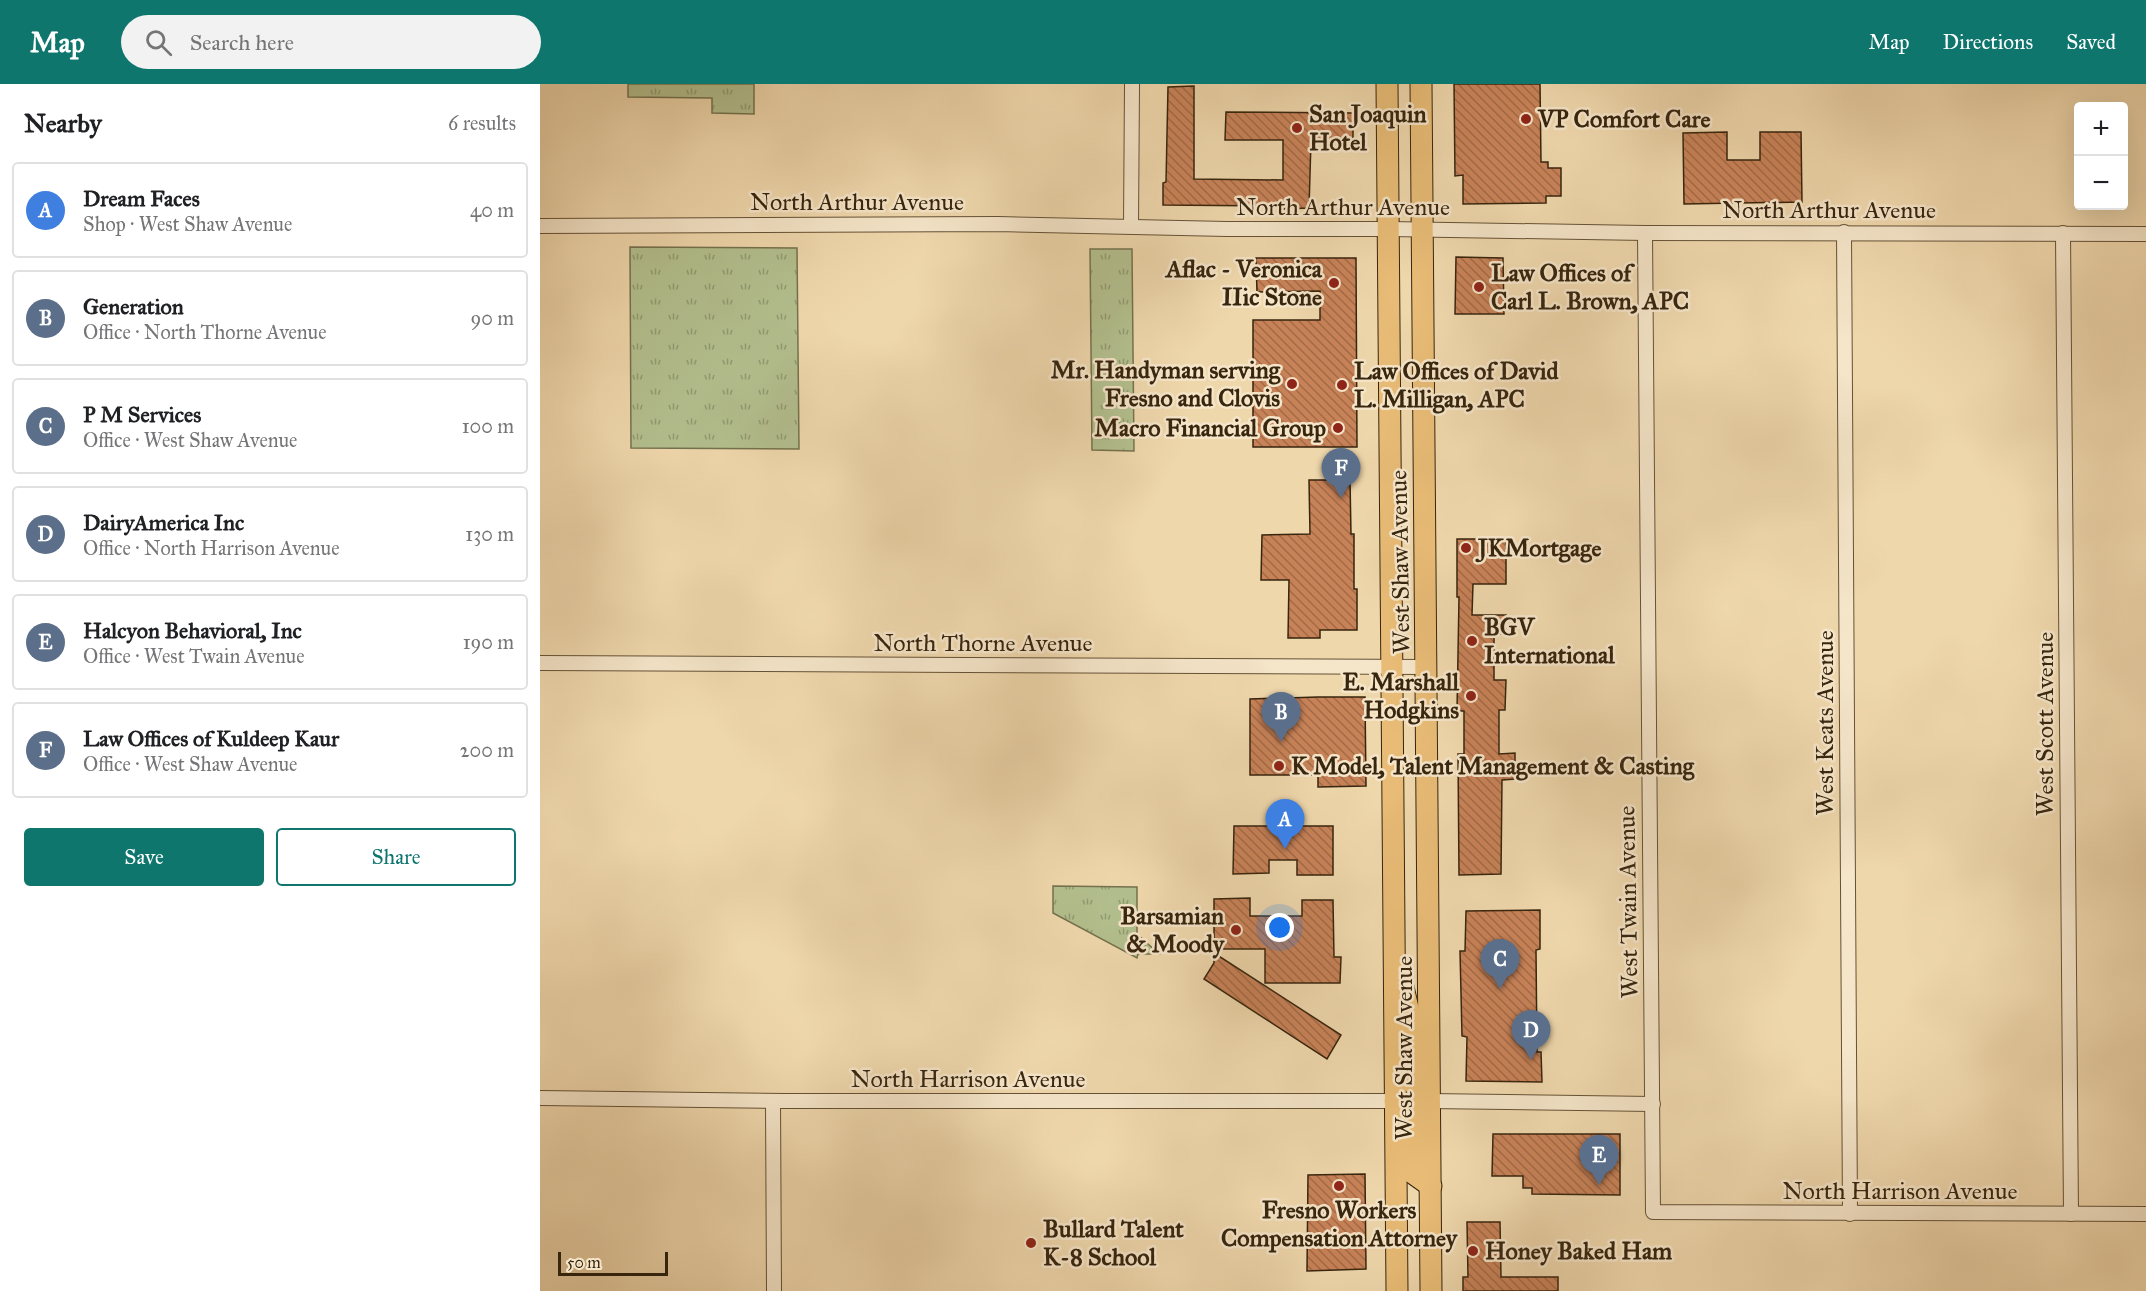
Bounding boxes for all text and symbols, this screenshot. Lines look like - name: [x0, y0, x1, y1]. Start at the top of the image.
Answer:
- search box: [121, 15, 541, 69]
- text: Map: [30, 25, 85, 60]
- icon: search: [142, 26, 175, 59]
- text: Search here: [190, 29, 294, 56]
- text: Map: [1869, 29, 1910, 55]
- text: Directions: [1943, 29, 2033, 55]
- text: Saved: [2066, 29, 2116, 55]
- place label: San Joaquin Hotel: [1309, 99, 1427, 157]
- map controls: [2074, 102, 2128, 210]
- button: +: [2074, 102, 2128, 156]
- place label: VP Comfort Care: [1537, 104, 1710, 134]
- text: Nearby: [24, 107, 102, 139]
- text: 6 results: [448, 111, 516, 135]
- marker: VP Comfort Care: [1519, 112, 1533, 126]
- marker: San Joaquin Hotel: [1290, 121, 1304, 135]
- button: −: [2074, 156, 2128, 210]
- text: Dream Faces: [83, 185, 200, 212]
- street label: North Arthur Avenue: [750, 187, 964, 217]
- street label: North Arthur Avenue: [1236, 192, 1450, 222]
- street label: North Arthur Avenue: [1722, 195, 1936, 225]
- text: A: [39, 198, 52, 222]
- text: 40 m: [470, 198, 514, 222]
- text: Shop · West Shaw Avenue: [83, 212, 292, 236]
- place label: Aflac - Veronica IIic Stone: [1164, 254, 1323, 312]
- place label: Law Offices of Carl L. Brown, APC: [1491, 258, 1689, 316]
- marker: Aflac - Veronica IIic Stone: [1327, 276, 1341, 290]
- marker: Law Offices of Carl L. Brown, APC: [1472, 280, 1486, 294]
- text: Generation: [83, 293, 184, 320]
- text: B: [39, 306, 52, 330]
- text: 90 m: [471, 306, 514, 330]
- text: Office · North Thorne Avenue: [83, 320, 327, 344]
- place label: Mr. Handyman serving Fresno and Clovis: [1051, 355, 1281, 413]
- place label: Law Offices of David L. Milligan, APC: [1354, 356, 1559, 414]
- marker: Mr. Handyman serving Fresno and Clovis: [1285, 377, 1299, 391]
- marker: Law Offices of David L. Milligan, APC: [1335, 378, 1349, 392]
- text: P M Services: [83, 401, 201, 428]
- place label: Macro Financial Group: [1094, 413, 1326, 443]
- text: C: [39, 414, 52, 438]
- text: 100 m: [462, 414, 514, 438]
- marker: Macro Financial Group: [1331, 421, 1345, 435]
- text: Office · West Shaw Avenue: [83, 428, 297, 452]
- pin: F: [1322, 448, 1360, 498]
- street label: West Shaw Avenue: [1383, 470, 1417, 654]
- text: DairyAmerica Inc: [83, 509, 244, 536]
- text: D: [38, 522, 53, 546]
- text: 130 m: [465, 522, 514, 546]
- place label: JKMortgage: [1475, 533, 1601, 563]
- text: Office · North Harrison Avenue: [83, 536, 340, 560]
- marker: JKMortgage: [1459, 541, 1473, 555]
- place label: BGV International: [1484, 612, 1615, 670]
- text: Halcyon Behavioral, Inc: [83, 617, 302, 644]
- street label: North Thorne Avenue: [873, 628, 1093, 658]
- text: E: [38, 630, 53, 654]
- text: 190 m: [463, 630, 514, 654]
- street label: West Keats Avenue: [1810, 630, 1840, 816]
- street label: West Scott Avenue: [2030, 632, 2060, 816]
- marker: BGV International: [1465, 634, 1479, 648]
- text: Office · West Twain Avenue: [83, 644, 305, 668]
- place label: E. Marshall Hodgkins: [1343, 667, 1460, 725]
- marker: E. Marshall Hodgkins: [1464, 689, 1478, 703]
- pin: B: [1262, 692, 1300, 742]
- text: Law Offices of Kuldeep Kaur: [83, 725, 339, 752]
- text: F: [39, 738, 52, 762]
- text: 200 m: [460, 738, 514, 762]
- place label: K Model, Talent Management & Casting: [1291, 751, 1695, 781]
- text: Office · West Shaw Avenue: [83, 752, 297, 776]
- marker: K Model, Talent Management & Casting: [1272, 759, 1286, 773]
- pin: A: [1266, 800, 1304, 849]
- street label: West Twain Avenue: [1611, 805, 1645, 999]
- button: Save: [24, 828, 264, 886]
- button: Share: [276, 828, 516, 886]
- place label: Barsamian & Moody: [1120, 901, 1226, 959]
- your location: [1265, 913, 1294, 942]
- marker: Barsamian & Moody: [1229, 923, 1243, 937]
- pin: C: [1480, 940, 1520, 989]
- street label: West Shaw Avenue: [1389, 956, 1419, 1140]
- pin: D: [1512, 1010, 1550, 1060]
- street label: North Harrison Avenue: [851, 1064, 1085, 1094]
- pin: E: [1580, 1136, 1618, 1185]
- street label: North Harrison Avenue: [1783, 1176, 2017, 1206]
- marker: Fresno Workers Compensation Attorney: [1332, 1179, 1346, 1193]
- place label: Fresno Workers Compensation Attorney: [1221, 1195, 1459, 1253]
- place label: Bullard Talent K-8 School: [1043, 1214, 1184, 1272]
- marker: Bullard Talent K-8 School: [1024, 1236, 1038, 1250]
- place label: Honey Baked Ham: [1485, 1236, 1673, 1266]
- marker: Honey Baked Ham: [1466, 1244, 1480, 1258]
- scale bar: [558, 1249, 668, 1276]
- text: 50 m: [567, 1253, 601, 1272]

